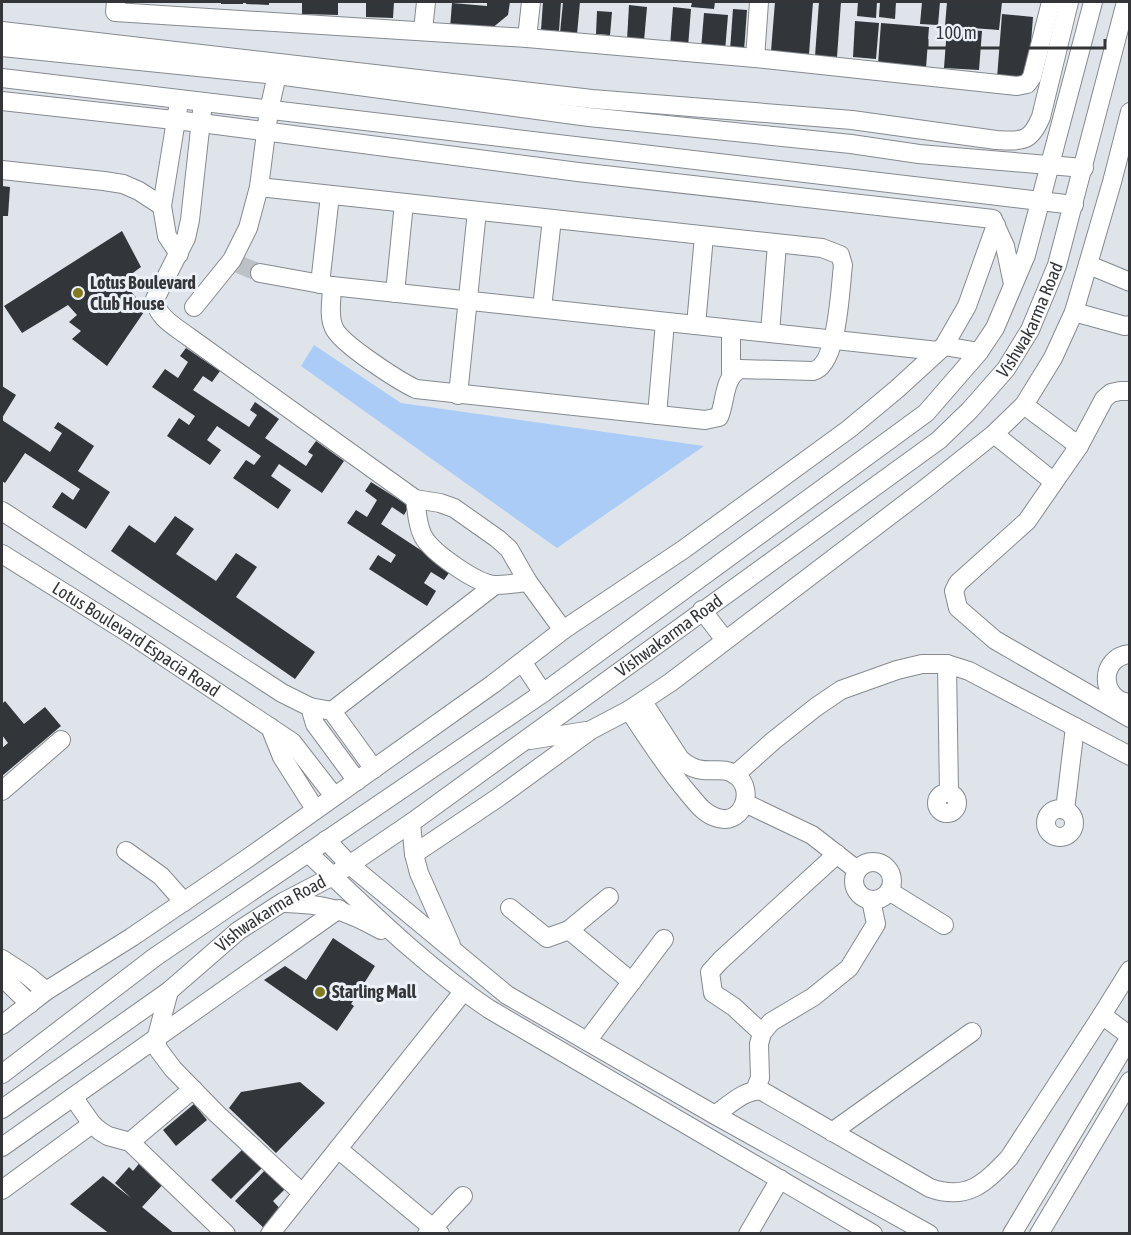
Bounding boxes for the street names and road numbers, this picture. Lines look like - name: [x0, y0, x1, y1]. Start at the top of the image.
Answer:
- street label: Vishwakarma Road: [992, 259, 1067, 382]
- street label: Lotus Boulevard Espacia Road: [49, 577, 224, 701]
- street label: Vishwakarma Road: [611, 590, 726, 681]
- street label: Vishwakarma Road: [211, 871, 329, 956]

